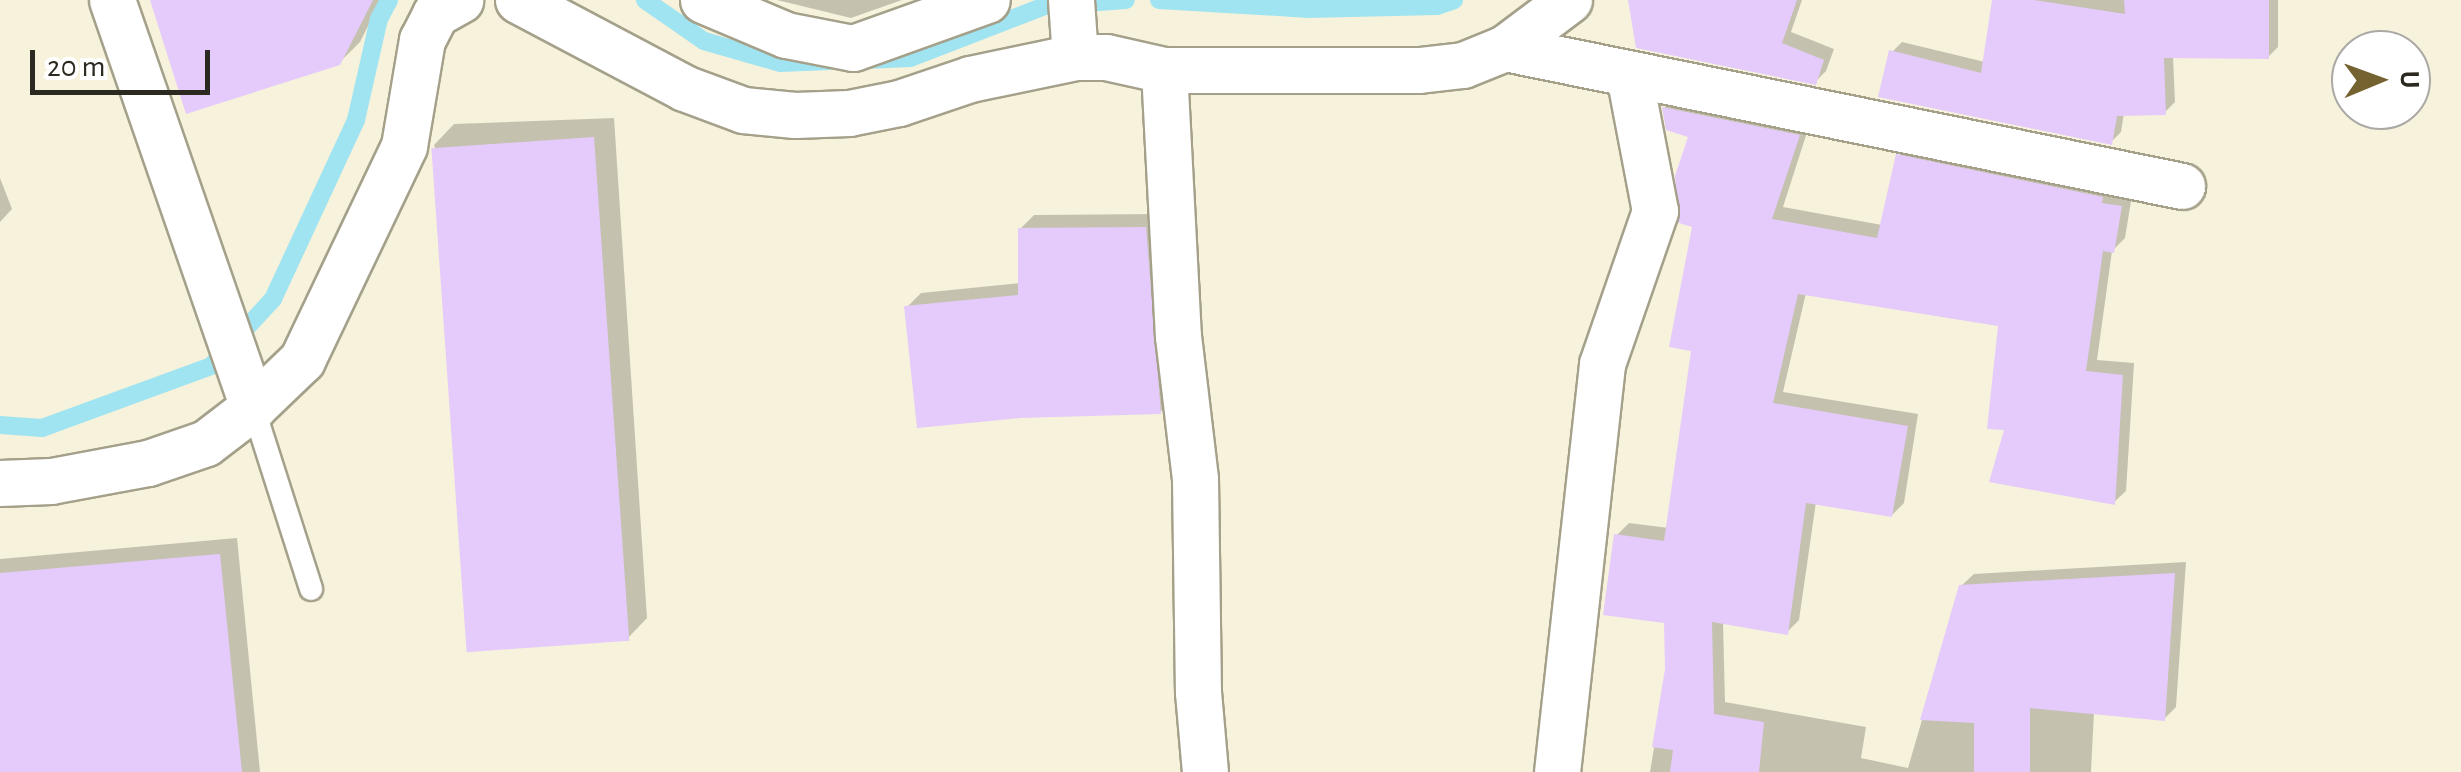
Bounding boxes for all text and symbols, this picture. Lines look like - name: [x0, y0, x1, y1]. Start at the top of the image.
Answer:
- scale bar: [35, 30, 215, 92]
- north arrow: [2331, 30, 2431, 130]
- text: 20 m: [47, 52, 105, 82]
- text: U: [2395, 70, 2423, 89]

